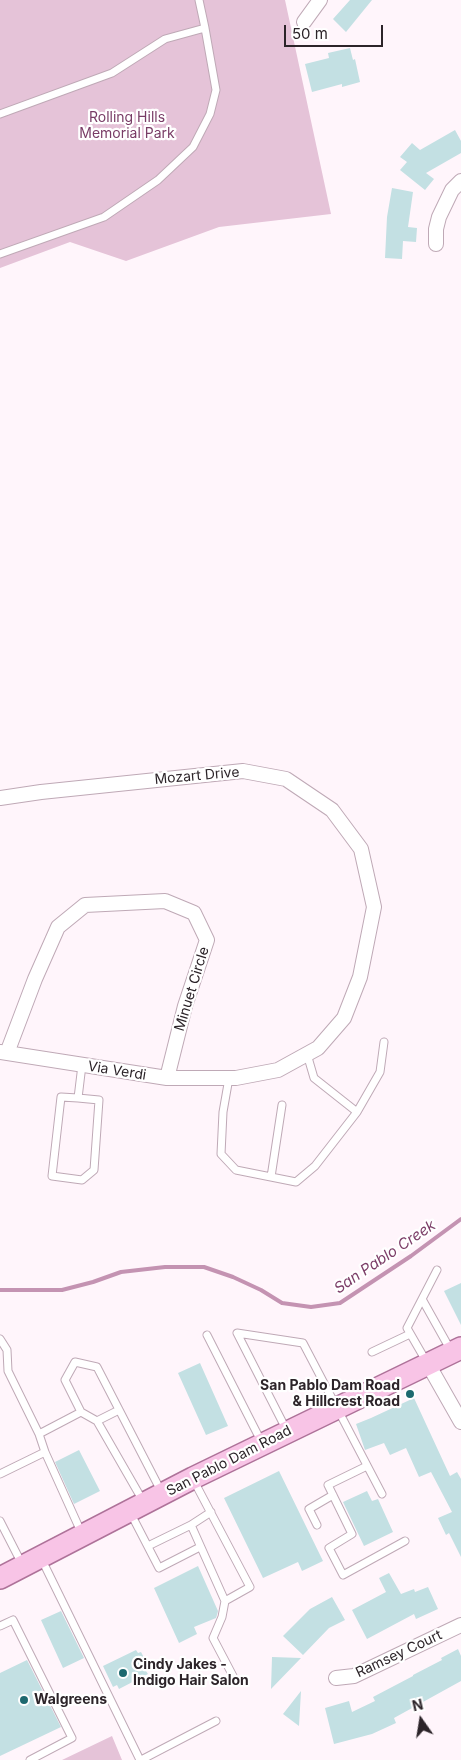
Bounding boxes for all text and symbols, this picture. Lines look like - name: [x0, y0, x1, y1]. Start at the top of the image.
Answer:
- scale bar: [286, 15, 385, 47]
- text: 50 m: [292, 24, 328, 43]
- park label: Rolling Hills Memorial Park: [79, 110, 175, 142]
- street label: Mozart Drive: [154, 764, 240, 788]
- street label: Minuet Circle: [171, 945, 213, 1033]
- street label: Via Verdi: [87, 1058, 147, 1084]
- water label: San Pablo Creek: [331, 1216, 439, 1298]
- place label: San Pablo Dam Road & Hillcrest Road: [260, 1378, 400, 1410]
- marker: San Pablo Dam Road & Hillcrest Road: [404, 1388, 416, 1400]
- street label: San Pablo Dam Road: [164, 1422, 294, 1500]
- street label: Ramsey Court: [353, 1627, 445, 1681]
- place label: Cindy Jakes - Indigo Hair Salon: [133, 1657, 249, 1690]
- marker: Cindy Jakes - Indigo Hair Salon: [117, 1667, 129, 1679]
- place label: Walgreens: [34, 1692, 107, 1708]
- marker: Walgreens: [18, 1694, 30, 1706]
- north arrow: [396, 1695, 446, 1745]
- text: N: [410, 1695, 425, 1714]

